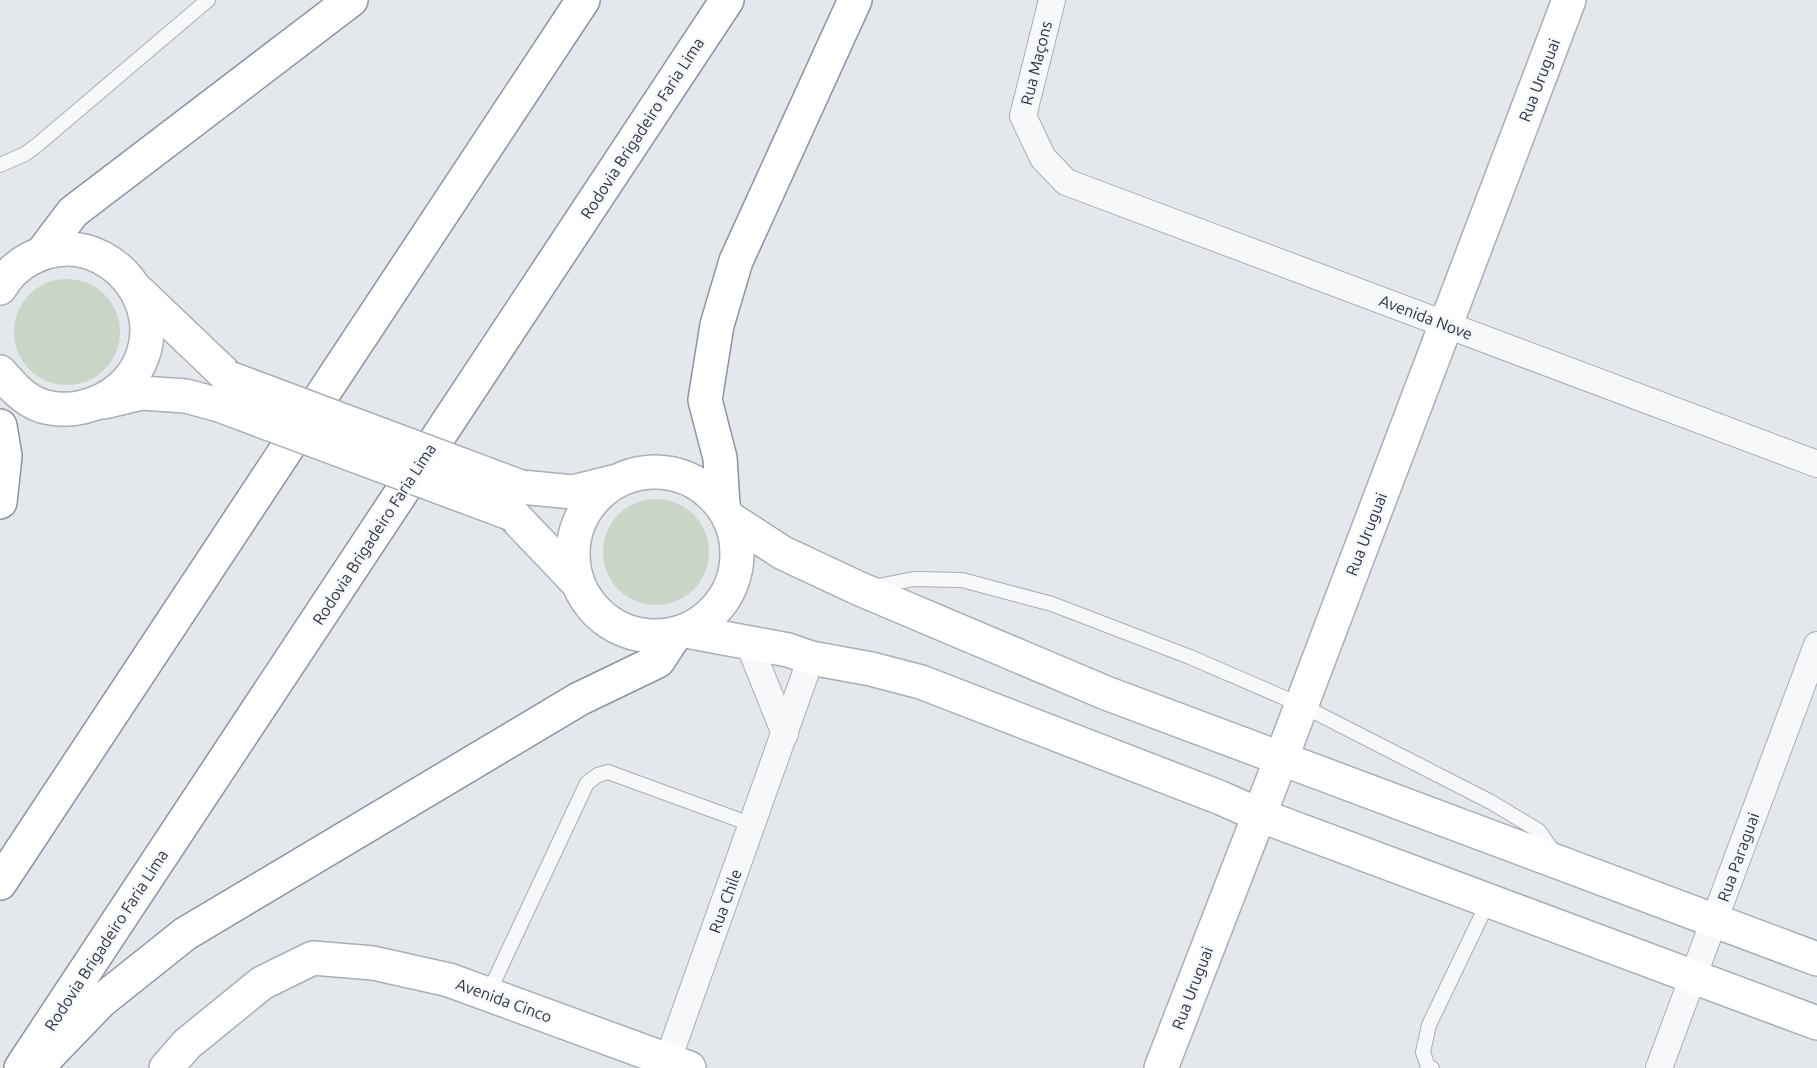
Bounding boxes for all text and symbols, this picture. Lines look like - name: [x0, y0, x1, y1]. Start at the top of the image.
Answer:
- street label: Rua Maçons: [1017, 19, 1055, 107]
- street label: Rodovia Brigadeiro Faria Lima: [577, 34, 707, 222]
- street label: Rua Uruguai: [1515, 36, 1563, 124]
- street label: Avenida Nove: [1377, 291, 1475, 343]
- street label: Rodovia Brigadeiro Faria Lima: [309, 440, 439, 628]
- street label: Rua Uruguai: [1342, 490, 1390, 578]
- street label: Rua Paraguai: [1714, 810, 1762, 904]
- street label: Rodovia Brigadeiro Faria Lima: [41, 846, 171, 1034]
- street label: Rua Chile: [705, 867, 745, 935]
- street label: Rua Uruguai: [1168, 944, 1216, 1032]
- street label: Avenida Cinco: [454, 974, 554, 1026]

